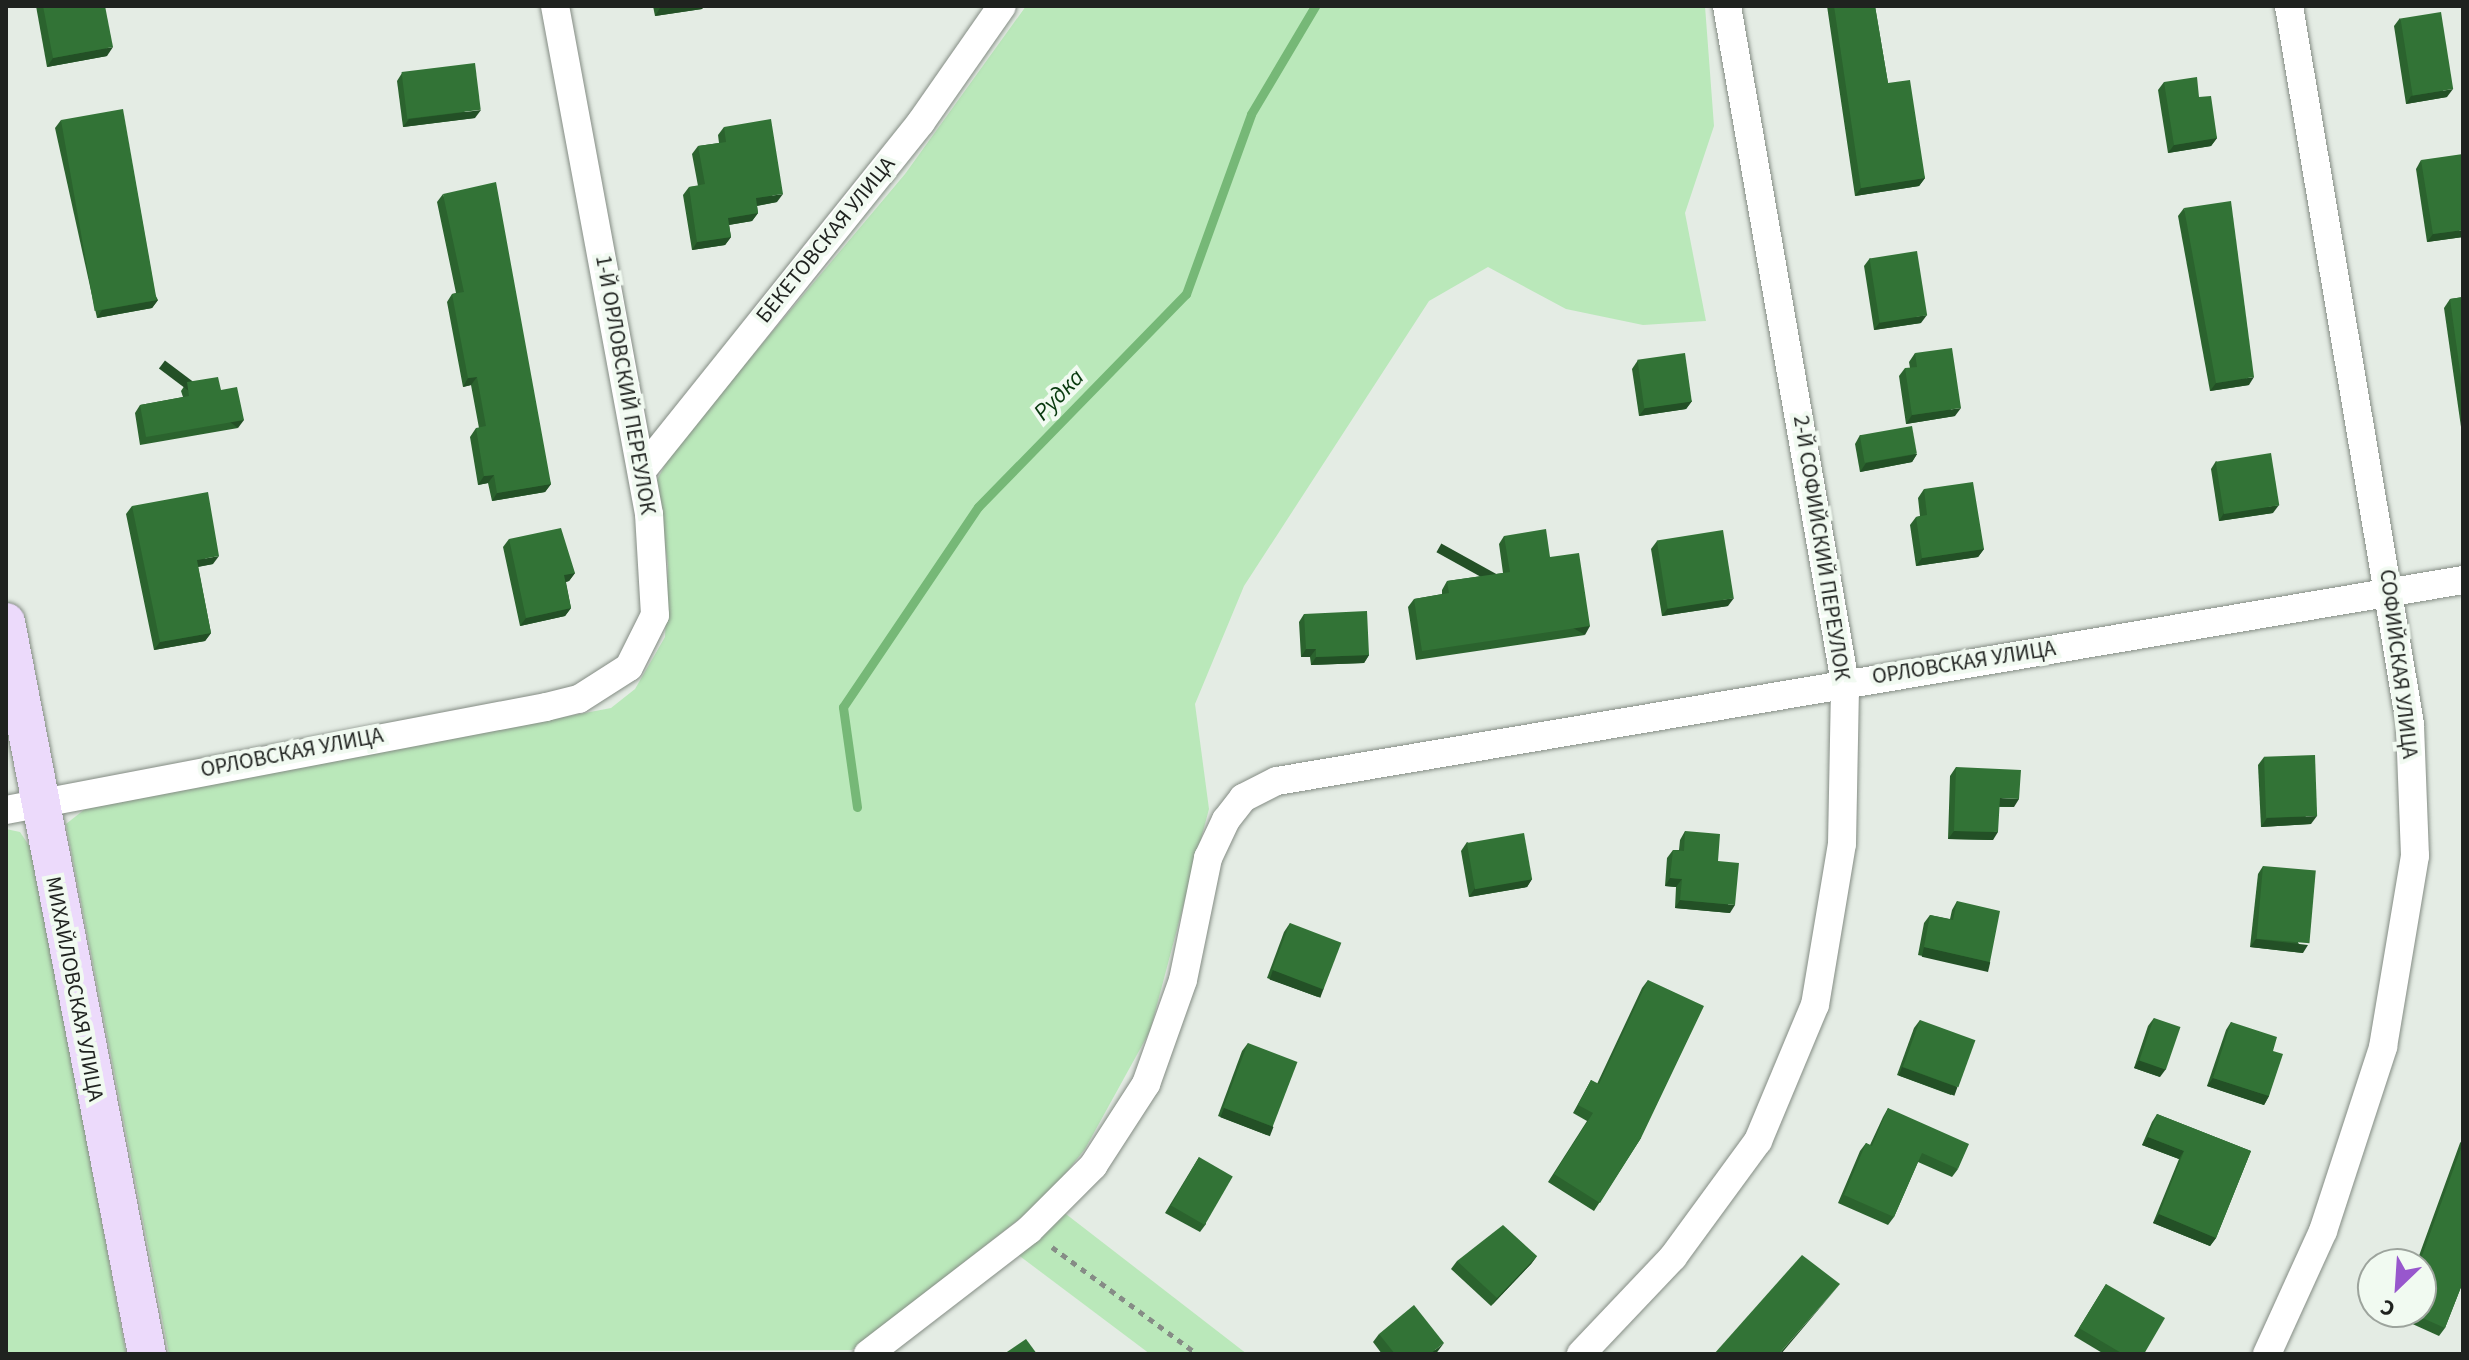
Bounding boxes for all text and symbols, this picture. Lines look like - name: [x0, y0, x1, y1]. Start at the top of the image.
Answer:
- street label: БЕКЕТОВСКАЯ УЛИЦА: [751, 152, 901, 328]
- street label: 1-Й ОРЛОВСКИЙ ПЕРЕУЛОК: [589, 253, 661, 517]
- water label: Рудка: [1028, 363, 1090, 427]
- street label: 2-Й СОФИЙСКИЙ ПЕРЕУЛОК: [1787, 414, 1855, 682]
- street label: СОФИЙСКАЯ УЛИЦА: [2373, 568, 2423, 760]
- street label: ОРЛОВСКАЯ УЛИЦА: [1870, 635, 2058, 691]
- street label: ОРЛОВСКАЯ УЛИЦА: [198, 722, 386, 784]
- street label: МИХАЙЛОВСКАЯ УЛИЦА: [39, 874, 109, 1104]
- north arrow: [2357, 1248, 2437, 1328]
- text: С: [2375, 1291, 2400, 1325]

